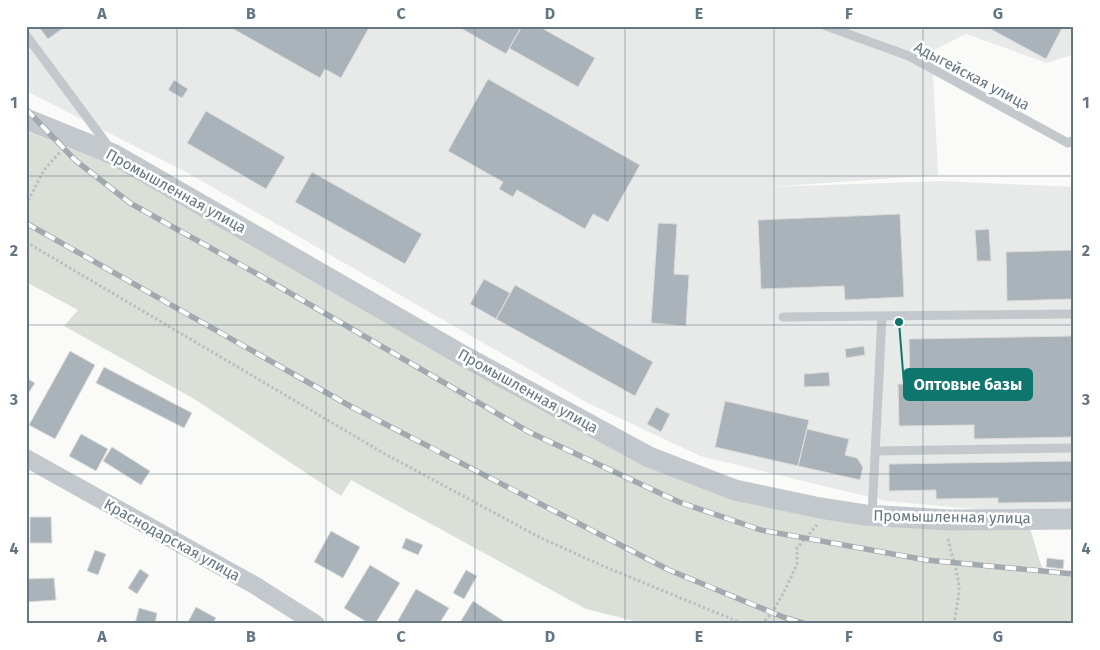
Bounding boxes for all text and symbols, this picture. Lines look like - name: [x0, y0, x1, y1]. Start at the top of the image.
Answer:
- text: A: [96, 4, 107, 23]
- text: B: [246, 4, 256, 23]
- text: C: [396, 4, 406, 23]
- text: D: [545, 4, 555, 23]
- text: E: [695, 4, 703, 23]
- text: F: [845, 4, 853, 23]
- text: G: [993, 4, 1003, 23]
- street label: Адыгейская улица: [911, 38, 1033, 114]
- text: 1: [10, 93, 18, 112]
- text: 1: [1082, 93, 1090, 112]
- street label: Промышленная улица: [103, 145, 249, 237]
- text: 2: [10, 241, 18, 260]
- text: 2: [1082, 241, 1090, 260]
- street label: Промышленная улица: [455, 345, 601, 437]
- callout: Оптовые базы: [904, 369, 1032, 400]
- text: Оптовые базы: [914, 375, 1022, 394]
- text: 3: [9, 390, 18, 409]
- text: 3: [1081, 390, 1090, 409]
- street label: Краснодарская улица: [101, 495, 243, 585]
- street label: Промышленная улица: [873, 507, 1031, 527]
- text: 4: [9, 539, 19, 558]
- text: 4: [1081, 539, 1091, 558]
- text: A: [96, 627, 107, 646]
- text: B: [246, 627, 256, 646]
- text: C: [396, 627, 406, 646]
- text: D: [545, 627, 555, 646]
- text: E: [695, 627, 703, 646]
- text: F: [845, 627, 853, 646]
- text: G: [993, 627, 1003, 646]

